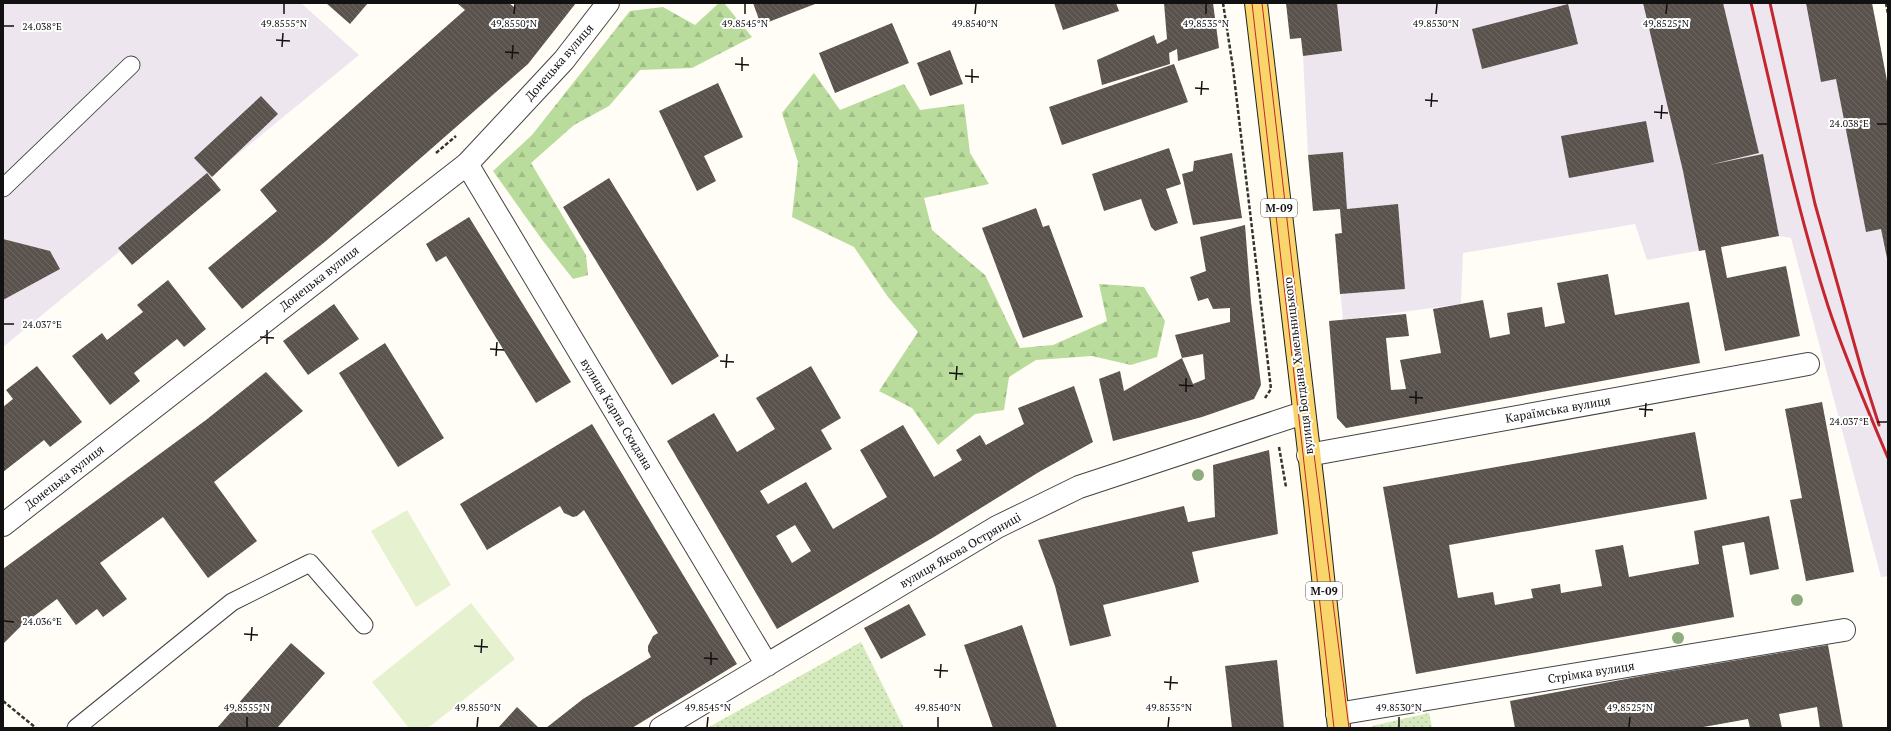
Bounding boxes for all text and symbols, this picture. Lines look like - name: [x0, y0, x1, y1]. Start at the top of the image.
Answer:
- text: 49.8555°N: [261, 17, 308, 30]
- text: 49.8550°N: [491, 17, 538, 30]
- text: 49.8545°N: [722, 17, 769, 30]
- text: 49.8540°N: [952, 17, 999, 30]
- text: 49.8535°N: [1183, 17, 1230, 30]
- text: 49.8530°N: [1413, 17, 1460, 30]
- text: 49.8525°N: [1643, 17, 1690, 30]
- text: 24.038°E: [22, 20, 62, 33]
- street label: Донецька вулиця: [522, 21, 596, 103]
- text: 24.038°E: [1829, 117, 1869, 130]
- road number: М-09: [1261, 199, 1297, 217]
- street label: Донецька вулиця: [276, 242, 362, 314]
- street label: вулиця Богдана Хмельницького: [1280, 276, 1316, 456]
- text: 24.037°E: [22, 318, 62, 331]
- street label: вулиця Карпа Скидана: [578, 356, 656, 472]
- street label: Караїмська вулиця: [1504, 392, 1612, 426]
- text: 24.037°E: [1829, 415, 1869, 428]
- street label: Донецька вулиця: [21, 441, 107, 513]
- street label: вулиця Якова Остряниці: [897, 509, 1024, 591]
- road number: М-09: [1306, 582, 1342, 600]
- text: 24.036°E: [22, 615, 62, 628]
- street label: Стрімка вулиця: [1547, 658, 1635, 686]
- text: 49.8555°N: [224, 701, 271, 714]
- text: 49.8550°N: [455, 701, 502, 714]
- text: 49.8545°N: [685, 701, 732, 714]
- text: 49.8540°N: [915, 701, 962, 714]
- text: 49.8535°N: [1146, 701, 1193, 714]
- text: 49.8530°N: [1376, 701, 1423, 714]
- text: 49.8525°N: [1607, 701, 1654, 714]

